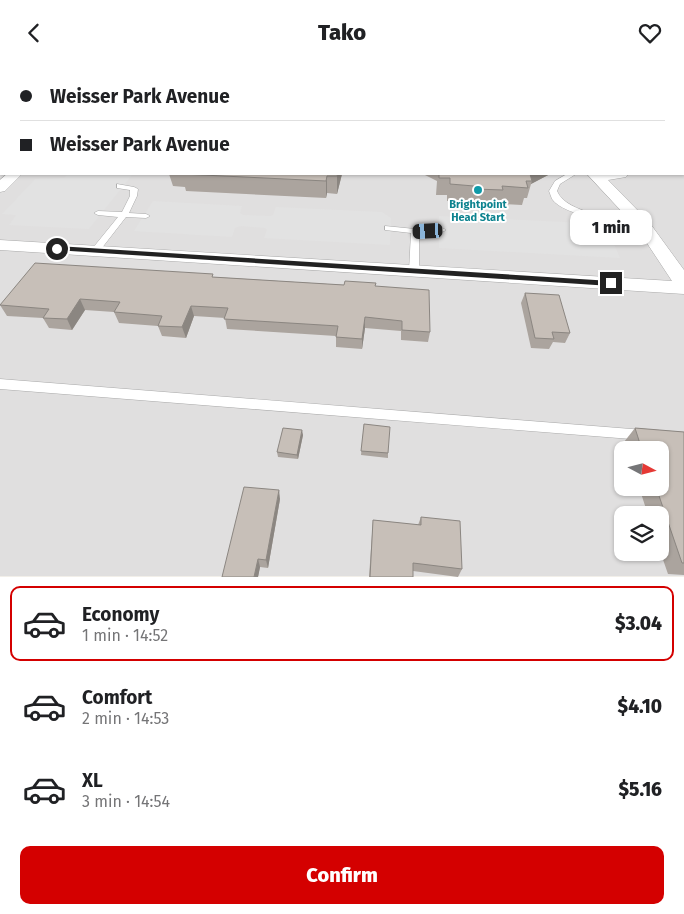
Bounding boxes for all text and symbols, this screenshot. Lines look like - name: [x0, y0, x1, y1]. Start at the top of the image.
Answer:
- icon: back: [20, 19, 48, 47]
- text: Tako: [318, 19, 366, 46]
- icon: heart: [636, 19, 664, 47]
- text: Weisser Park Avenue: [50, 85, 230, 108]
- text: Weisser Park Avenue: [50, 133, 230, 156]
- marker: Brightpoint Head Start: [472, 184, 484, 196]
- place label: Brightpoint Head Start: [449, 198, 508, 224]
- callout: 1 min: [570, 211, 652, 245]
- text: 1 min: [592, 218, 630, 237]
- car: [412, 223, 443, 239]
- route start: [46, 238, 68, 260]
- route end: [600, 272, 622, 294]
- north arrow: [614, 441, 669, 496]
- map controls: [614, 441, 669, 561]
- button: layers: [614, 506, 669, 561]
- icon: car: [22, 601, 67, 646]
- text: Economy: [82, 603, 159, 626]
- text: $3.04: [615, 612, 662, 635]
- text: 1 min · 14:52: [82, 626, 168, 645]
- icon: car: [22, 684, 67, 729]
- text: Comfort: [82, 686, 152, 709]
- text: $4.10: [618, 695, 662, 718]
- text: 2 min · 14:53: [82, 709, 169, 728]
- icon: car: [22, 767, 67, 812]
- text: XL: [82, 769, 103, 792]
- text: $5.16: [619, 778, 662, 801]
- text: 3 min · 14:54: [82, 792, 170, 811]
- button: Confirm: [20, 846, 664, 904]

